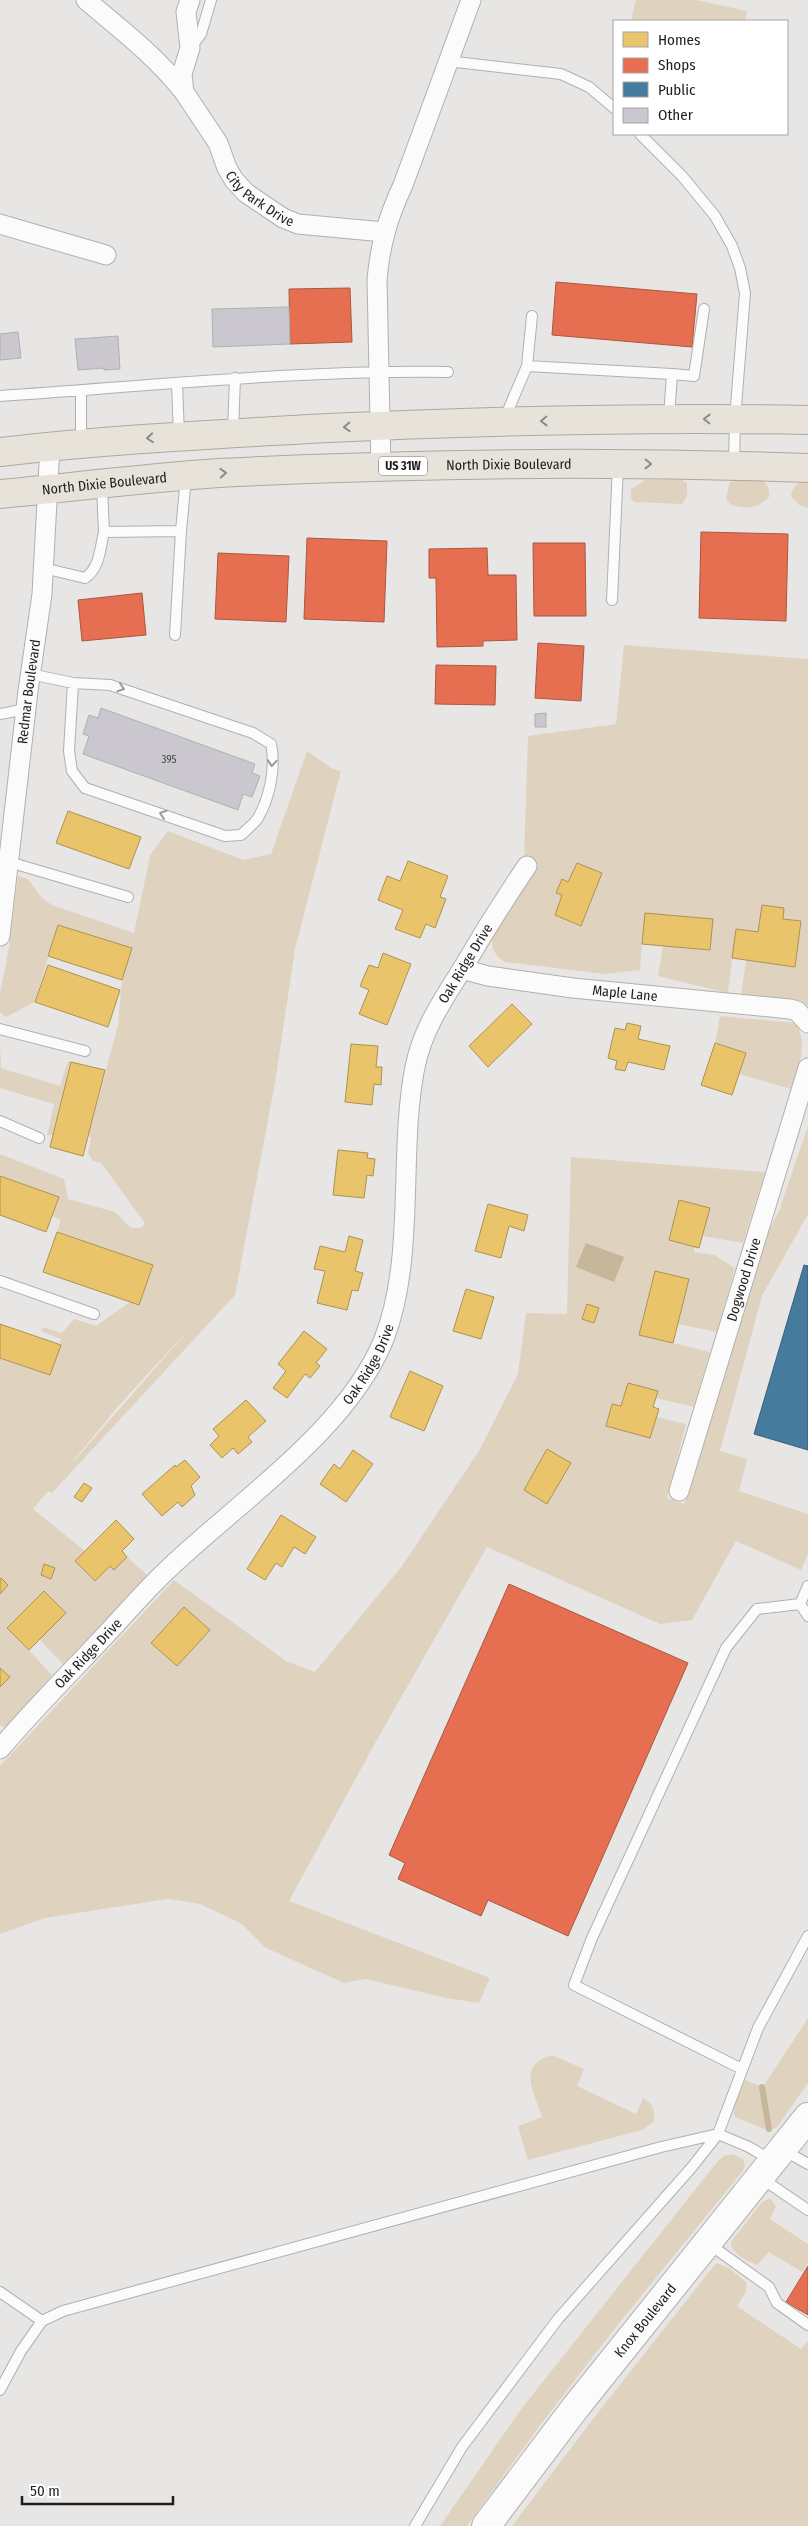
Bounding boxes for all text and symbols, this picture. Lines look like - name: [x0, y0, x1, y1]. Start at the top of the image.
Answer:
- legend: [613, 20, 788, 135]
- text: Homes: [658, 31, 700, 49]
- text: Shops: [658, 56, 696, 74]
- text: Public: [658, 81, 696, 99]
- text: Other: [658, 106, 694, 124]
- street label: City Park Drive: [222, 168, 296, 230]
- one-way arrow: [703, 413, 711, 424]
- one-way arrow: [540, 415, 548, 426]
- one-way arrow: [343, 422, 351, 433]
- one-way arrow: [145, 432, 153, 443]
- road number: US 31W: [379, 456, 427, 476]
- street label: North Dixie Boulevard: [446, 456, 572, 474]
- one-way arrow: [644, 459, 652, 469]
- one-way arrow: [219, 468, 227, 479]
- street label: North Dixie Boulevard: [41, 469, 168, 499]
- street label: Redmar Boulevard: [14, 638, 44, 745]
- one-way arrow: [116, 682, 125, 692]
- house number: 395: [161, 753, 177, 766]
- one-way arrow: [267, 760, 278, 768]
- one-way arrow: [159, 810, 168, 820]
- street label: Oak Ridge Drive: [435, 921, 496, 1007]
- street label: Maple Lane: [592, 982, 658, 1005]
- street label: Dogwood Drive: [723, 1236, 765, 1324]
- street label: Oak Ridge Drive: [339, 1322, 398, 1408]
- street label: Oak Ridge Drive: [51, 1615, 126, 1692]
- street label: Knox Boulevard: [611, 2281, 680, 2361]
- scale bar: [22, 2474, 174, 2506]
- text: 50 m: [30, 2482, 60, 2500]

